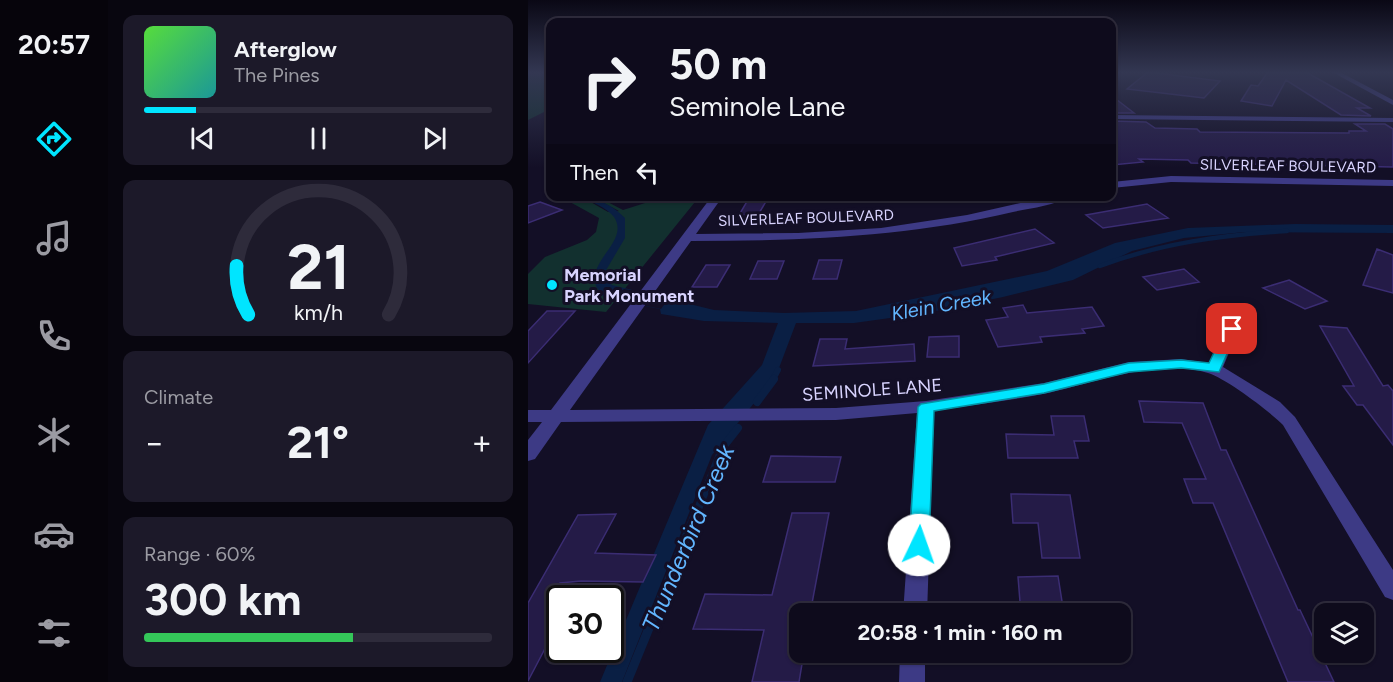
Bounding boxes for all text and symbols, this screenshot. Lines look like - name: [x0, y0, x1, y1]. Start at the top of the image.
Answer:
- text: 20:57: [18, 28, 90, 61]
- text: Afterglow: [234, 36, 337, 63]
- text: 50 m: [669, 39, 767, 90]
- icon: right: [570, 42, 648, 120]
- text: The Pines: [234, 63, 320, 87]
- text: Seminole Lane: [669, 90, 845, 123]
- icon: directions: [33, 118, 75, 160]
- icon: previous: [186, 122, 219, 155]
- icon: pause: [302, 122, 335, 155]
- icon: next: [418, 122, 451, 155]
- street label: SILVERLEAF BOULEVARD: [1200, 155, 1376, 177]
- icon: left: [631, 156, 664, 189]
- text: Then: [570, 159, 619, 186]
- street label: SILVERLEAF BOULEVARD: [718, 206, 894, 230]
- icon: music: [33, 217, 75, 259]
- text: 21: [287, 231, 349, 306]
- place label: Memorial Park Monument: [564, 264, 695, 307]
- marker: Memorial Park Monument: [545, 278, 559, 292]
- water label: Klein Creek: [889, 284, 994, 326]
- text: km/h: [294, 301, 342, 326]
- pin: [1206, 303, 1257, 354]
- icon: arrive: [1215, 312, 1248, 345]
- icon: phone: [33, 315, 75, 357]
- street label: SEMINOLE LANE: [801, 374, 943, 406]
- text: Climate: [144, 385, 213, 409]
- icon: climate: [33, 414, 75, 456]
- text: 21°: [287, 415, 349, 469]
- text: −: [144, 423, 165, 462]
- text: +: [471, 423, 492, 462]
- water label: Thunderbird Creek: [636, 439, 741, 636]
- icon: car: [33, 513, 75, 555]
- position arrow: [887, 513, 951, 577]
- text: Range · 60%: [144, 542, 255, 566]
- text: 300 km: [144, 572, 302, 626]
- speed limit sign: 30: [546, 585, 624, 663]
- map controls: [1314, 603, 1374, 663]
- button: layers: [1314, 603, 1374, 663]
- icon: filters: [33, 612, 75, 654]
- text: 20:58 · 1 min · 160 m: [858, 619, 1062, 646]

